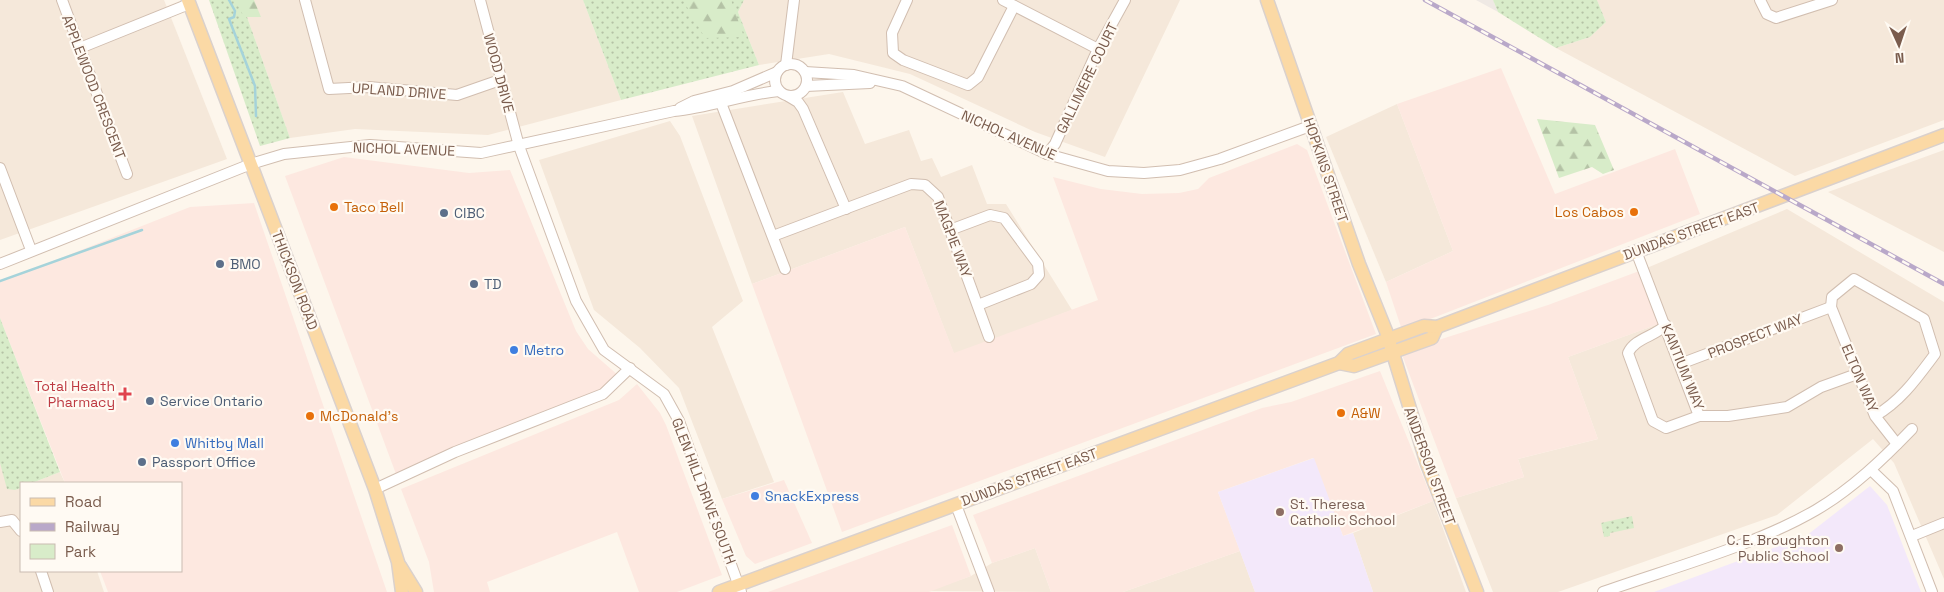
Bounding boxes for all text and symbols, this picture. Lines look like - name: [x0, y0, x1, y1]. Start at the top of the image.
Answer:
- street label: APPLEWOOD CRESCENT: [58, 12, 130, 162]
- street label: GALLIMERE COURT: [1052, 19, 1122, 137]
- north arrow: [1874, 20, 1924, 70]
- street label: WOOD DRIVE: [480, 31, 518, 115]
- text: N: [1895, 49, 1905, 67]
- street label: UPLAND DRIVE: [351, 79, 447, 103]
- street label: NICHOL AVENUE: [959, 106, 1059, 164]
- street label: HOPKINS STREET: [1300, 115, 1352, 225]
- street label: NICHOL AVENUE: [353, 138, 455, 160]
- place label: Taco Bell: [344, 198, 404, 216]
- street label: MAGPIE WAY: [930, 198, 976, 281]
- street label: DUNDAS STREET EAST: [1620, 198, 1762, 264]
- marker: Taco Bell: [328, 201, 340, 213]
- place label: Los Cabos: [1555, 203, 1624, 221]
- place label: CIBC: [454, 204, 485, 222]
- marker: Los Cabos: [1628, 206, 1640, 218]
- marker: CIBC: [438, 207, 450, 219]
- street label: THICKSON ROAD: [268, 228, 322, 332]
- place label: BMO: [230, 255, 261, 273]
- marker: BMO: [214, 258, 226, 270]
- place label: TD: [484, 275, 502, 293]
- marker: TD: [468, 278, 480, 290]
- street label: PROSPECT WAY: [1705, 310, 1805, 362]
- street label: KANTIUM WAY: [1658, 321, 1709, 413]
- place label: Metro: [524, 341, 564, 359]
- street label: ELTON WAY: [1838, 341, 1883, 415]
- marker: Metro: [508, 344, 520, 356]
- place label: Total Health Pharmacy: [34, 377, 115, 411]
- marker: Total Health Pharmacy: [119, 388, 131, 400]
- place label: Service Ontario: [160, 392, 263, 410]
- marker: Service Ontario: [144, 395, 156, 407]
- place label: A&W: [1351, 404, 1381, 422]
- street label: ANDERSON STREET: [1400, 405, 1460, 527]
- place label: McDonald's: [320, 407, 398, 425]
- marker: A&W: [1335, 407, 1347, 419]
- marker: McDonald's: [304, 410, 316, 422]
- street label: GLEN HILL DRIVE SOUTH: [668, 415, 740, 567]
- place label: Whitby Mall: [185, 434, 264, 452]
- marker: Whitby Mall: [169, 437, 181, 449]
- street label: DUNDAS STREET EAST: [958, 444, 1100, 510]
- place label: Passport Office: [152, 453, 256, 471]
- marker: Passport Office: [136, 456, 148, 468]
- legend: [20, 482, 182, 572]
- place label: SnackExpress: [765, 487, 859, 505]
- marker: SnackExpress: [749, 490, 761, 502]
- text: Road: [65, 492, 102, 511]
- place label: St. Theresa Catholic School: [1290, 495, 1395, 529]
- marker: St. Theresa Catholic School: [1274, 506, 1286, 518]
- text: Railway: [65, 517, 120, 536]
- place label: C. E. Broughton Public School: [1726, 531, 1829, 565]
- text: Park: [65, 542, 96, 561]
- marker: C. E. Broughton Public School: [1833, 542, 1845, 554]

